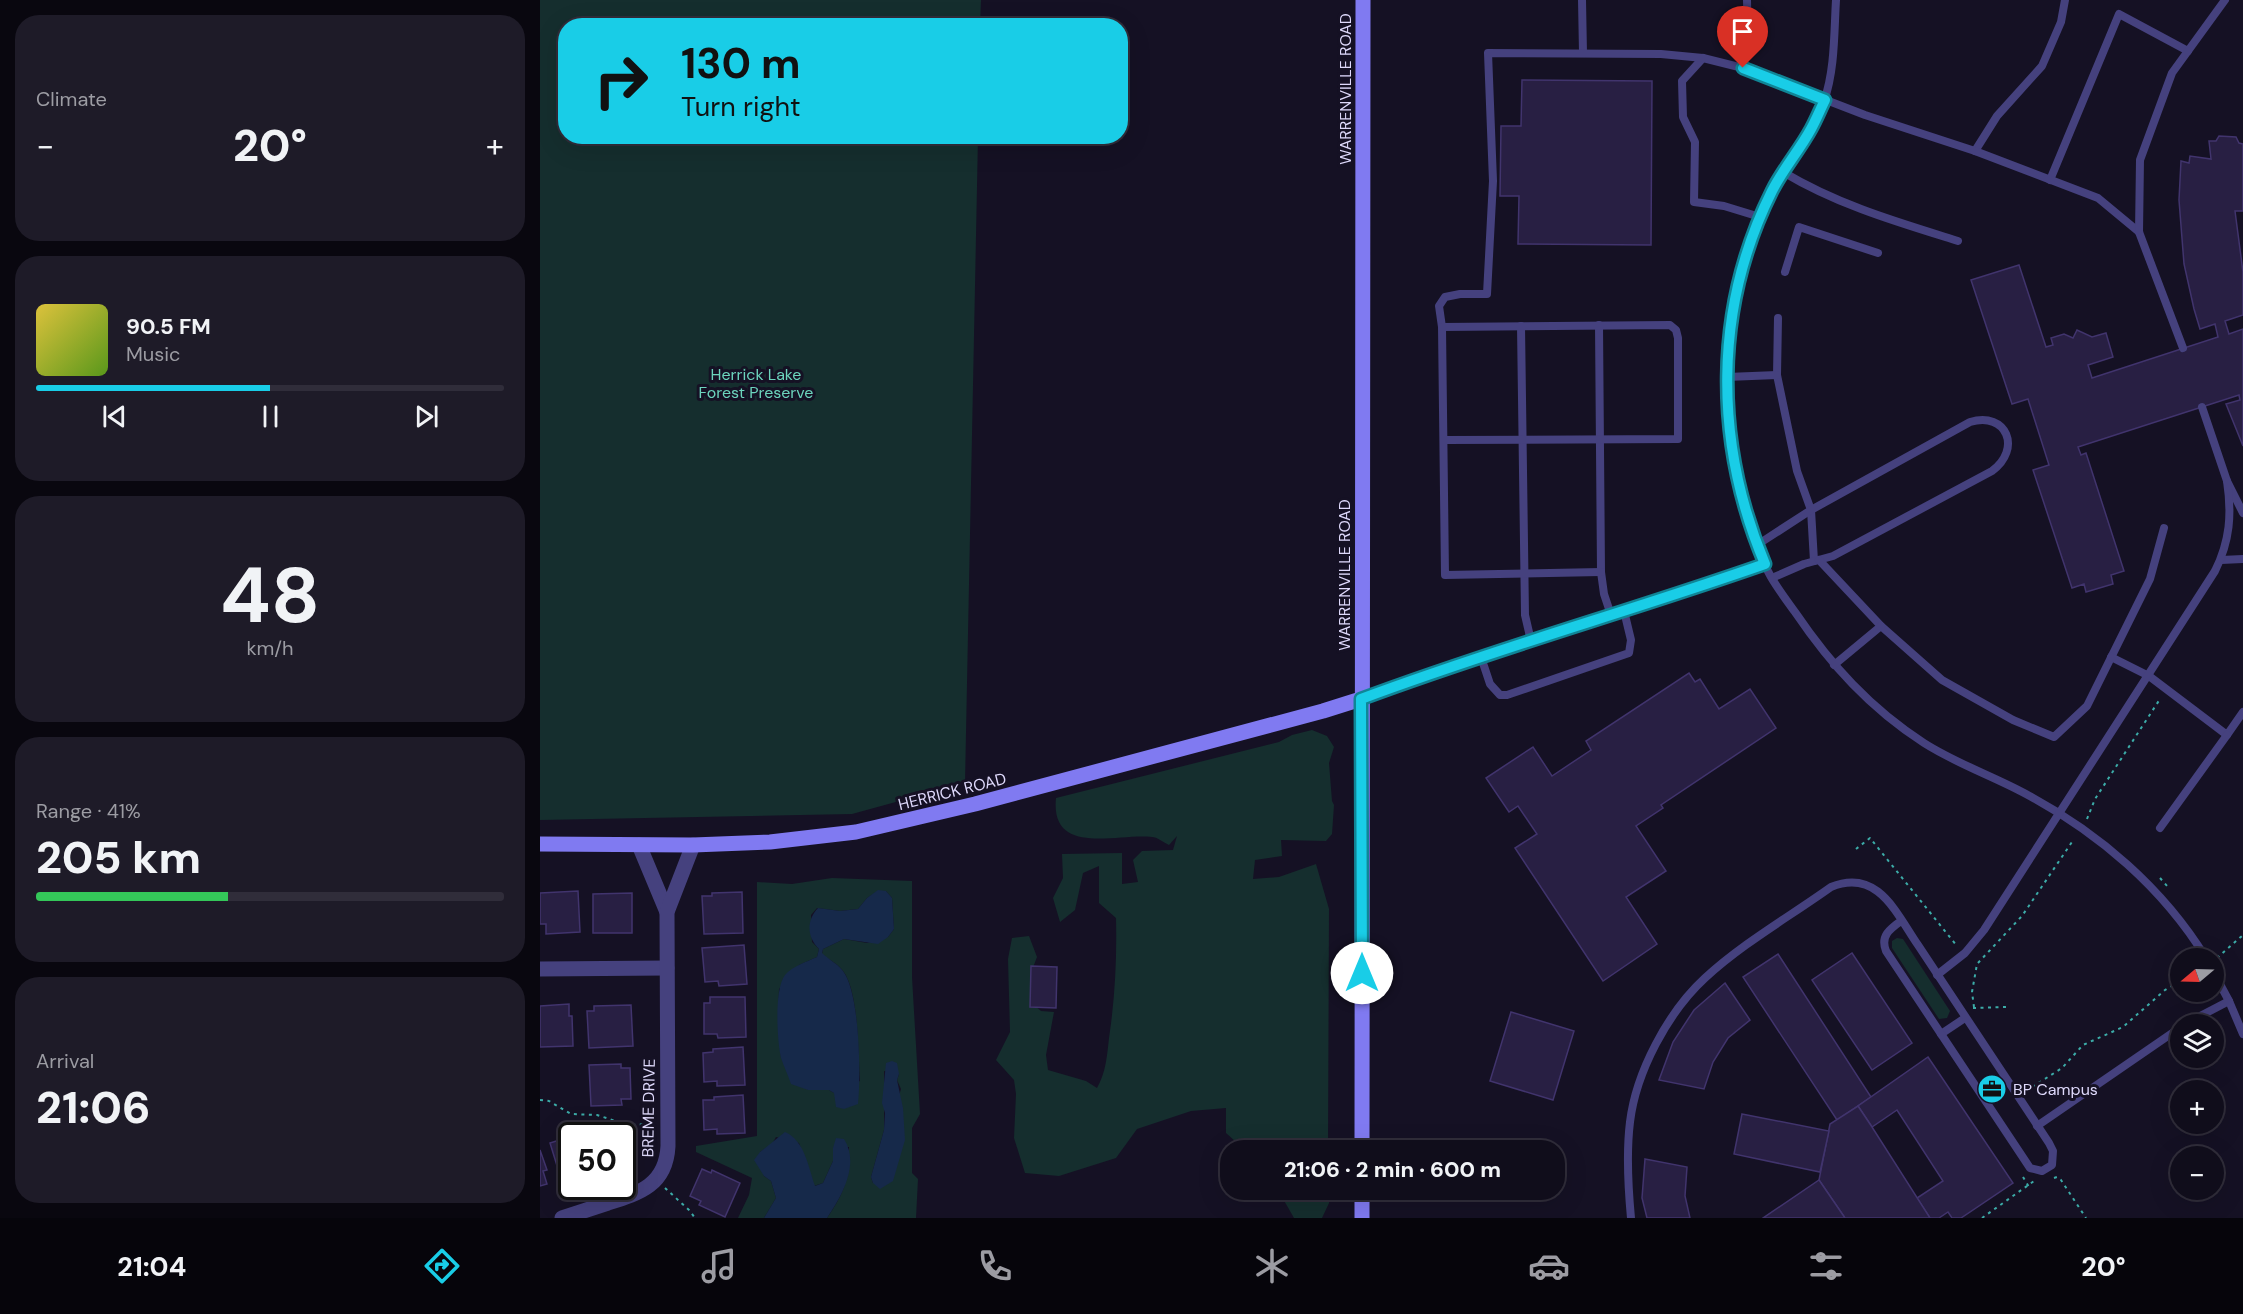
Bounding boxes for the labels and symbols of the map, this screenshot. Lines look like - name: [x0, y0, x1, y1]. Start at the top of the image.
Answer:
- pin: [1717, 6, 1768, 68]
- street label: WARRENVILLE ROAD: [1335, 13, 1356, 165]
- park label: Herrick Lake Forest Preserve: [699, 364, 813, 403]
- street label: WARRENVILLE ROAD: [1334, 499, 1355, 651]
- street label: HERRICK ROAD: [896, 768, 1008, 815]
- position arrow: [1330, 941, 1394, 1005]
- north arrow: [2170, 948, 2224, 1002]
- street label: BREME DRIVE: [637, 1058, 660, 1158]
- office icon: BP Campus: [1976, 1073, 2008, 1105]
- place label: BP Campus: [2013, 1079, 2098, 1100]
- speed limit sign: 50: [558, 1122, 636, 1200]

